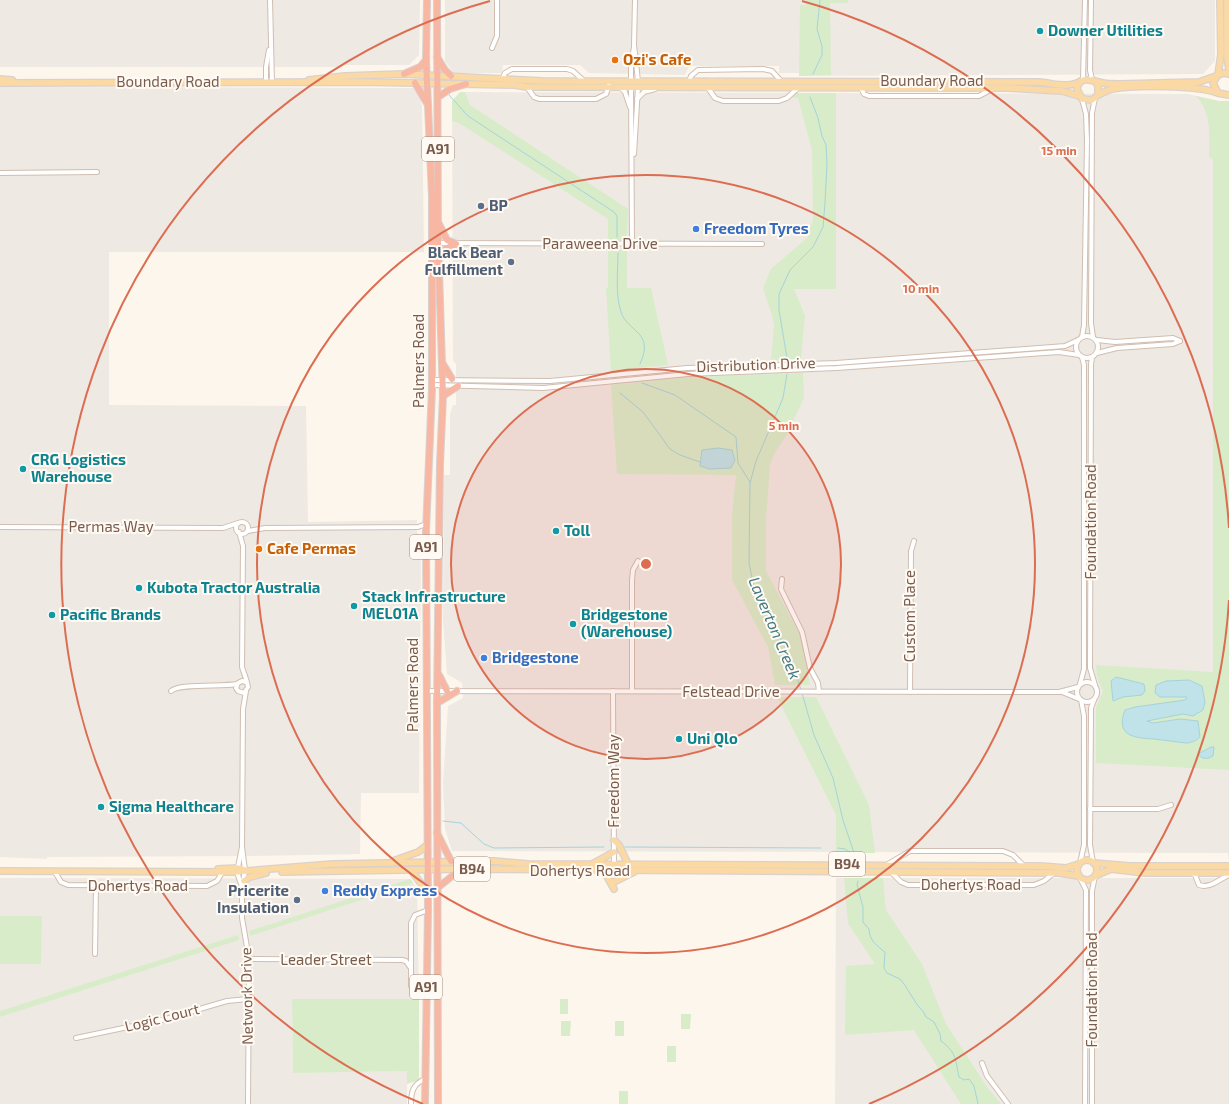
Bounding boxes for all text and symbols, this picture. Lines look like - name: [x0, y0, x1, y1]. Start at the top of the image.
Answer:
- place label: Downer Utilities: [1048, 21, 1163, 39]
- marker: Downer Utilities: [1035, 26, 1045, 36]
- place label: Ozi's Cafe: [623, 50, 692, 68]
- marker: Ozi's Cafe: [610, 55, 620, 65]
- street label: Boundary Road: [880, 71, 984, 89]
- street label: Boundary Road: [116, 72, 220, 90]
- road number: A91: [422, 137, 454, 161]
- text: 15 min: [1041, 143, 1077, 157]
- place label: BP: [489, 196, 508, 214]
- marker: BP: [476, 201, 486, 211]
- place label: Freedom Tyres: [704, 219, 809, 238]
- marker: Freedom Tyres: [691, 224, 701, 234]
- street label: Paraweena Drive: [542, 234, 658, 252]
- place label: Black Bear Fulfillment: [424, 243, 504, 278]
- marker: Black Bear Fulfillment: [506, 257, 516, 267]
- text: 10 min: [903, 281, 939, 295]
- street label: Palmers Road: [409, 314, 427, 408]
- street label: Distribution Drive: [696, 353, 816, 375]
- text: 5 min: [769, 418, 799, 432]
- place label: CRG Logistics Warehouse: [31, 450, 126, 485]
- marker: CRG Logistics Warehouse: [18, 464, 28, 474]
- street label: Foundation Road: [1081, 464, 1099, 580]
- street label: Permas Way: [68, 517, 154, 535]
- place label: Toll: [564, 521, 590, 539]
- marker: Toll: [551, 526, 561, 536]
- road number: A91: [410, 535, 442, 559]
- place label: Cafe Permas: [267, 539, 356, 557]
- marker: Cafe Permas: [254, 544, 264, 554]
- centre of rings: [639, 557, 653, 571]
- street label: Custom Place: [900, 570, 918, 662]
- water label: Laverton Creek: [745, 574, 806, 682]
- place label: Kubota Tractor Australia: [147, 578, 320, 596]
- marker: Kubota Tractor Australia: [134, 583, 144, 593]
- place label: Stack Infrastructure MEL01A: [362, 587, 506, 622]
- marker: Stack Infrastructure MEL01A: [349, 601, 359, 611]
- place label: Pacific Brands: [60, 605, 161, 623]
- place label: Bridgestone (Warehouse): [581, 605, 672, 640]
- marker: Pacific Brands: [47, 610, 57, 620]
- marker: Bridgestone (Warehouse): [568, 619, 578, 629]
- street label: Palmers Road: [403, 638, 421, 732]
- place label: Bridgestone: [492, 648, 579, 666]
- marker: Bridgestone: [479, 653, 489, 663]
- street label: Felstead Drive: [682, 682, 780, 700]
- place label: Uni Qlo: [687, 729, 738, 748]
- street label: Freedom Way: [604, 734, 622, 828]
- marker: Uni Qlo: [674, 734, 684, 744]
- place label: Sigma Healthcare: [109, 797, 234, 815]
- marker: Sigma Healthcare: [96, 802, 106, 812]
- road number: B94: [829, 852, 865, 876]
- road number: B94: [454, 857, 490, 881]
- street label: Dohertys Road: [530, 861, 630, 879]
- street label: Dohertys Road: [921, 875, 1021, 893]
- street label: Dohertys Road: [88, 876, 188, 894]
- place label: Pricerite Insulation: [217, 881, 289, 916]
- place label: Reddy Express: [333, 881, 437, 900]
- marker: Reddy Express: [320, 886, 330, 896]
- marker: Pricerite Insulation: [292, 895, 302, 905]
- street label: Foundation Road: [1082, 932, 1100, 1048]
- street label: Network Drive: [236, 947, 256, 1045]
- street label: Leader Street: [280, 950, 372, 968]
- road number: A91: [410, 975, 442, 999]
- street label: Logic Court: [123, 999, 201, 1035]

